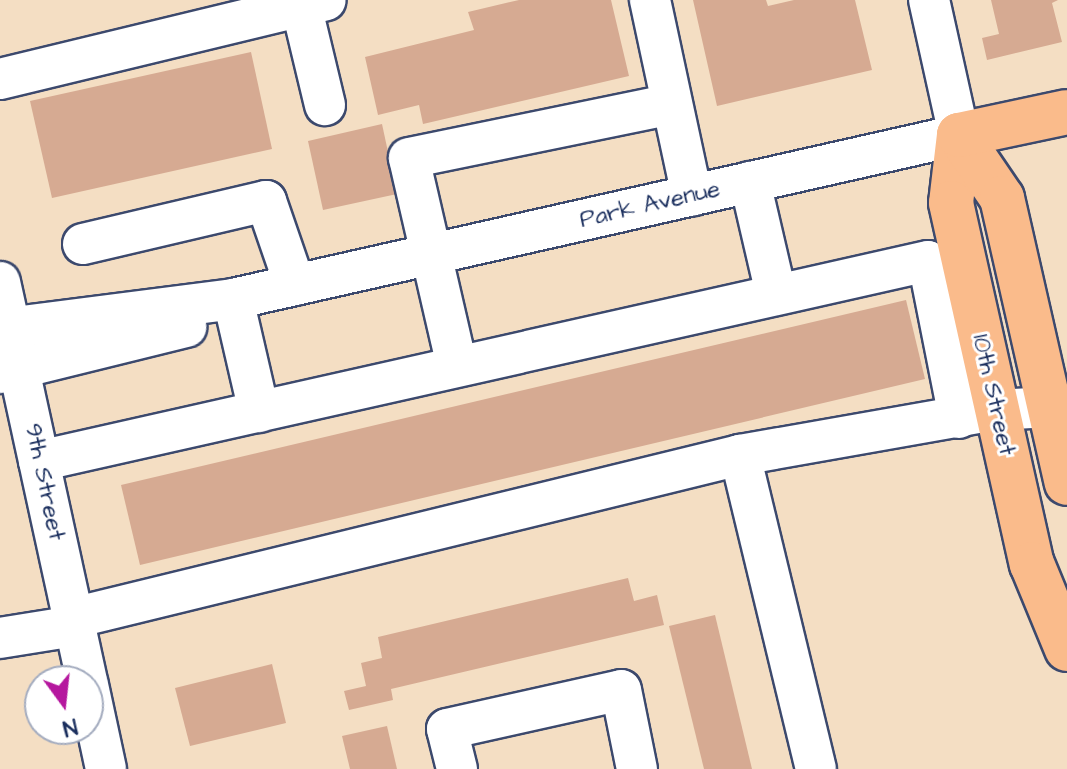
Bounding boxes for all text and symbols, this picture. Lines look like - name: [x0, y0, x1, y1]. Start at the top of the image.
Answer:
- street label: Park Avenue: [577, 175, 723, 235]
- street label: 10th Street: [965, 332, 1021, 458]
- street label: 9th Street: [18, 421, 70, 543]
- north arrow: [24, 665, 104, 745]
- text: N: [59, 710, 81, 743]

